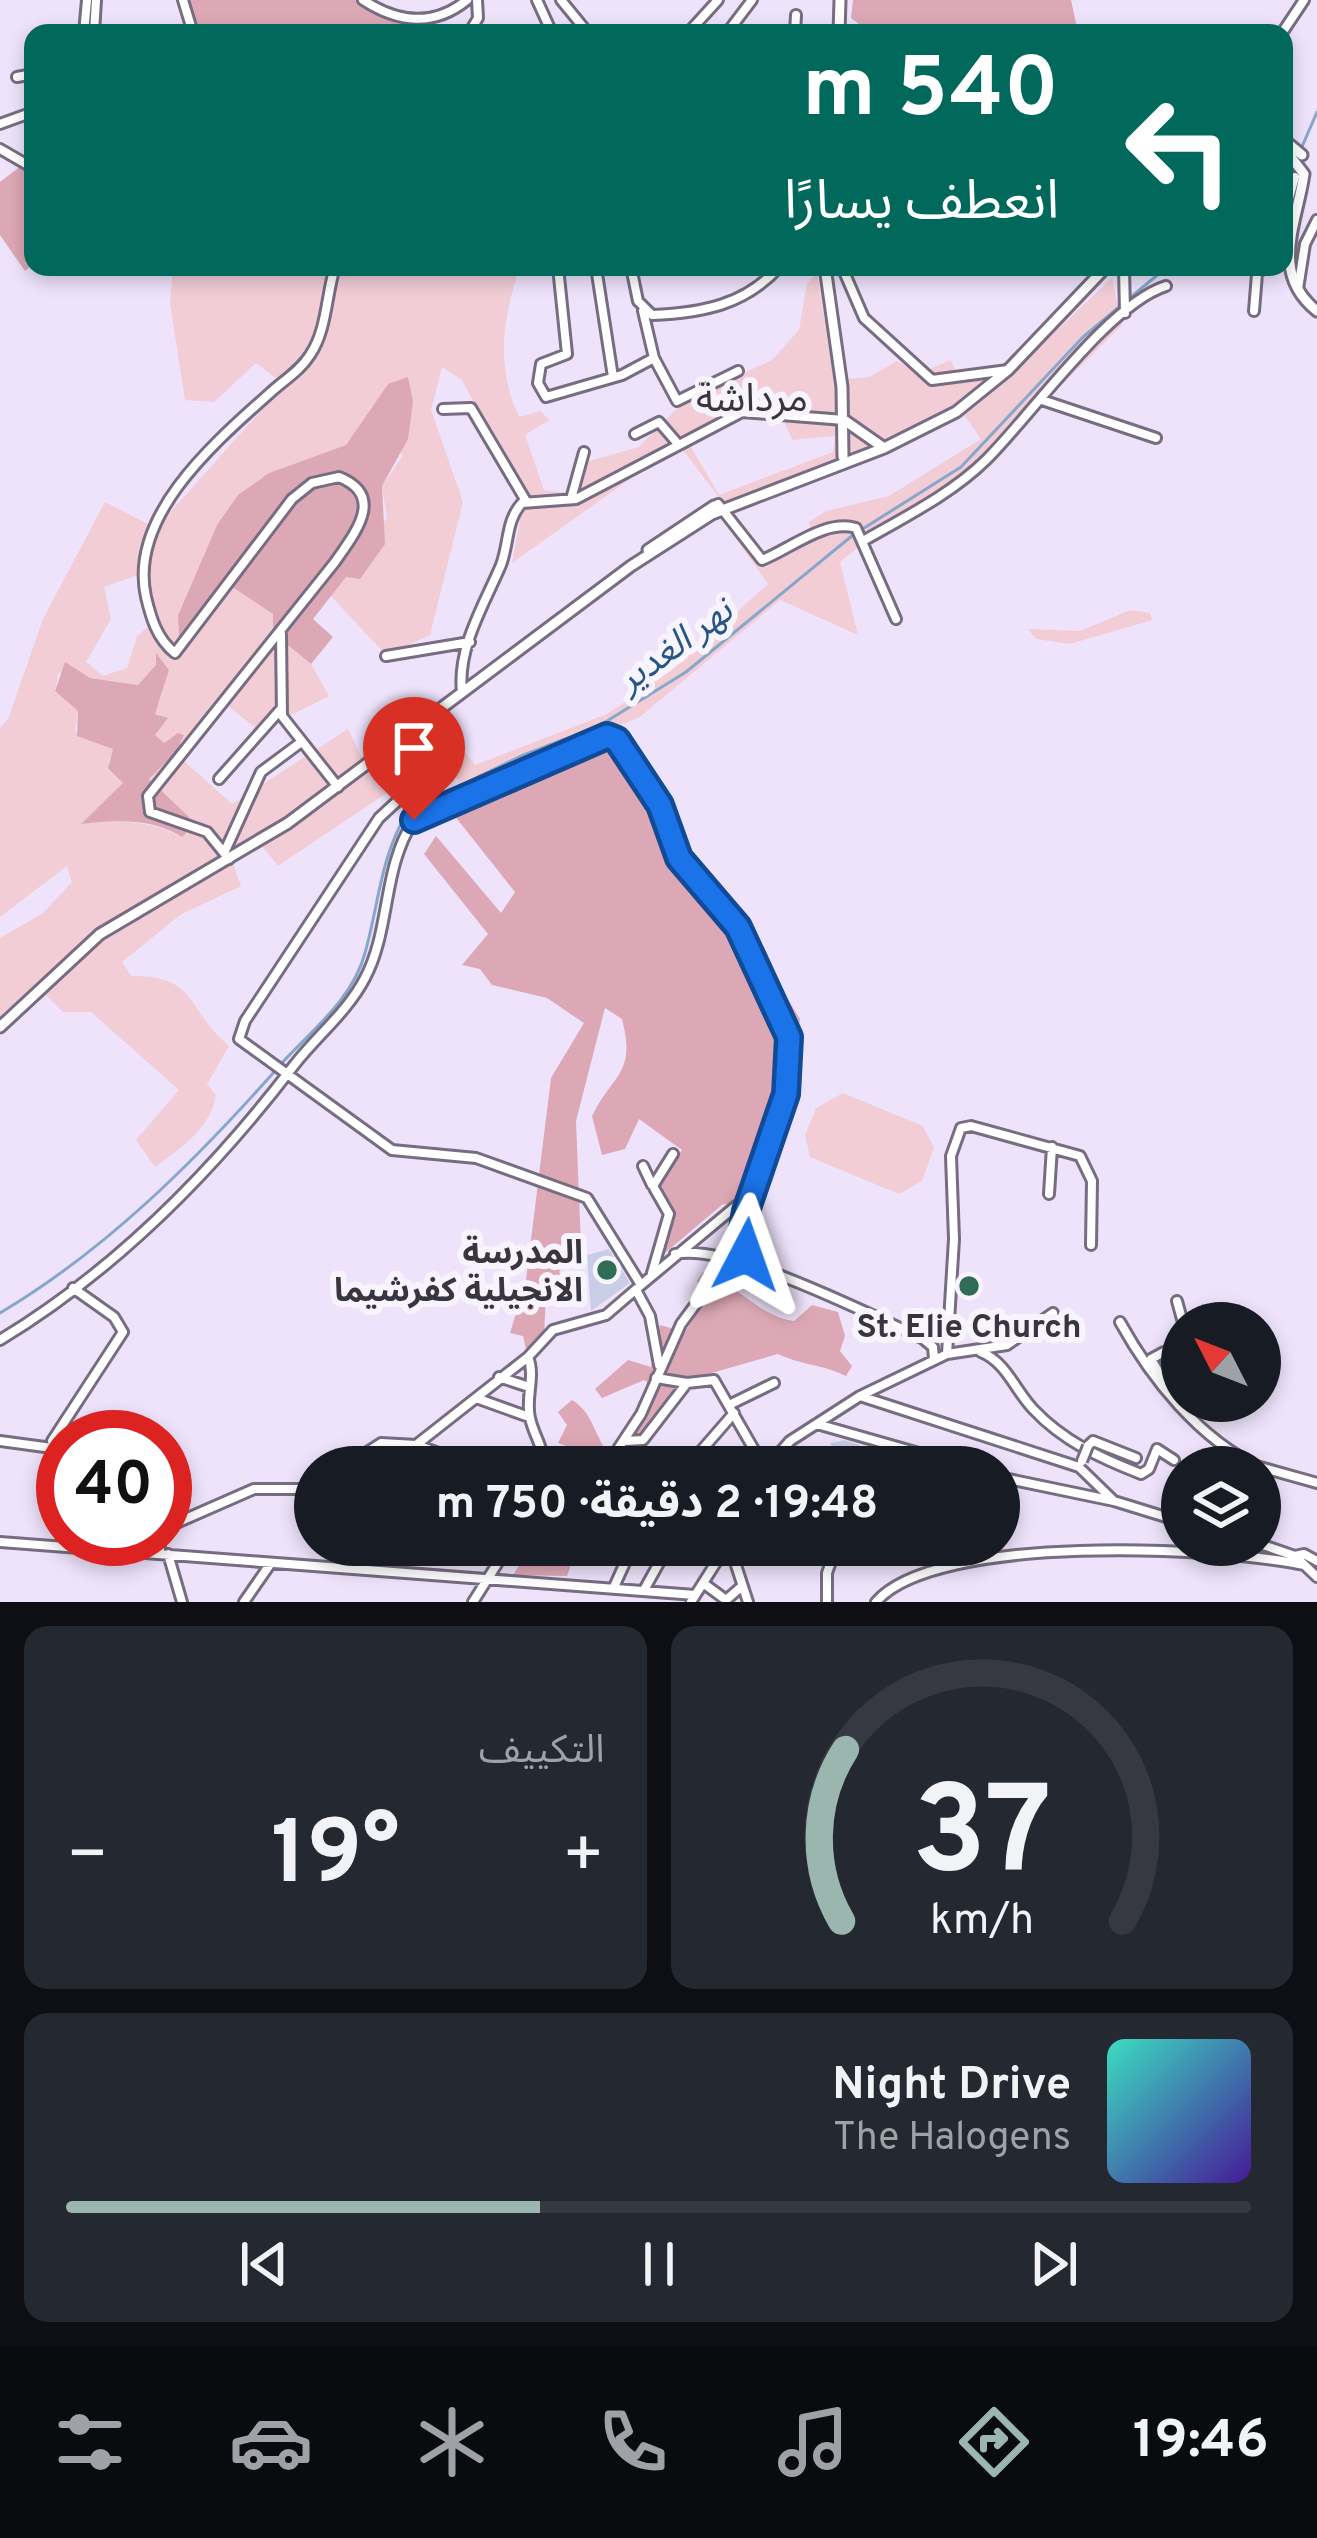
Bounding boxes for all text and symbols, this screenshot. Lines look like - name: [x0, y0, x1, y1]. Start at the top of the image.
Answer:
- text: 540 m: [802, 40, 1059, 146]
- icon: left: [1101, 72, 1257, 228]
- text: انعطف يسارًا: [784, 170, 1059, 239]
- district label: مرداشة: [696, 377, 808, 426]
- water label: نهر الغدير: [607, 588, 746, 706]
- pin: [363, 697, 465, 820]
- icon: arrive: [381, 715, 447, 781]
- position arrow: [683, 1192, 809, 1318]
- place label: المدرسة الانجيلية كفرشيما: [334, 1234, 583, 1314]
- marker: المدرسة الانجيلية كفرشيما: [594, 1257, 620, 1283]
- marker: St. Elie Church: [956, 1273, 982, 1299]
- north arrow: [1161, 1302, 1281, 1422]
- map controls: [1161, 1302, 1281, 1566]
- place label: St. Elie Church: [856, 1308, 1082, 1350]
- speed limit sign: 40: [36, 1410, 192, 1566]
- button: layers: [1161, 1446, 1281, 1566]
- text: 19:48 · 2 دقيقة · 750 m: [436, 1477, 878, 1534]
- text: التكييف: [479, 1728, 605, 1777]
- text: 37: [912, 1760, 1052, 1918]
- text: 19°: [271, 1802, 400, 1915]
- text: −: [66, 1817, 109, 1900]
- text: +: [562, 1817, 605, 1900]
- text: km/h: [930, 1894, 1034, 1948]
- text: Night Drive: [832, 2058, 1071, 2115]
- text: The Halogens: [833, 2115, 1071, 2164]
- icon: previous: [231, 2231, 297, 2297]
- icon: pause: [626, 2231, 692, 2297]
- icon: next: [1021, 2231, 1087, 2297]
- icon: filters: [48, 2400, 132, 2484]
- icon: car: [229, 2400, 313, 2484]
- icon: climate: [410, 2400, 494, 2484]
- icon: phone: [591, 2400, 675, 2484]
- icon: music: [771, 2400, 855, 2484]
- icon: directions: [952, 2400, 1036, 2484]
- text: 19:46: [1133, 2408, 1269, 2477]

